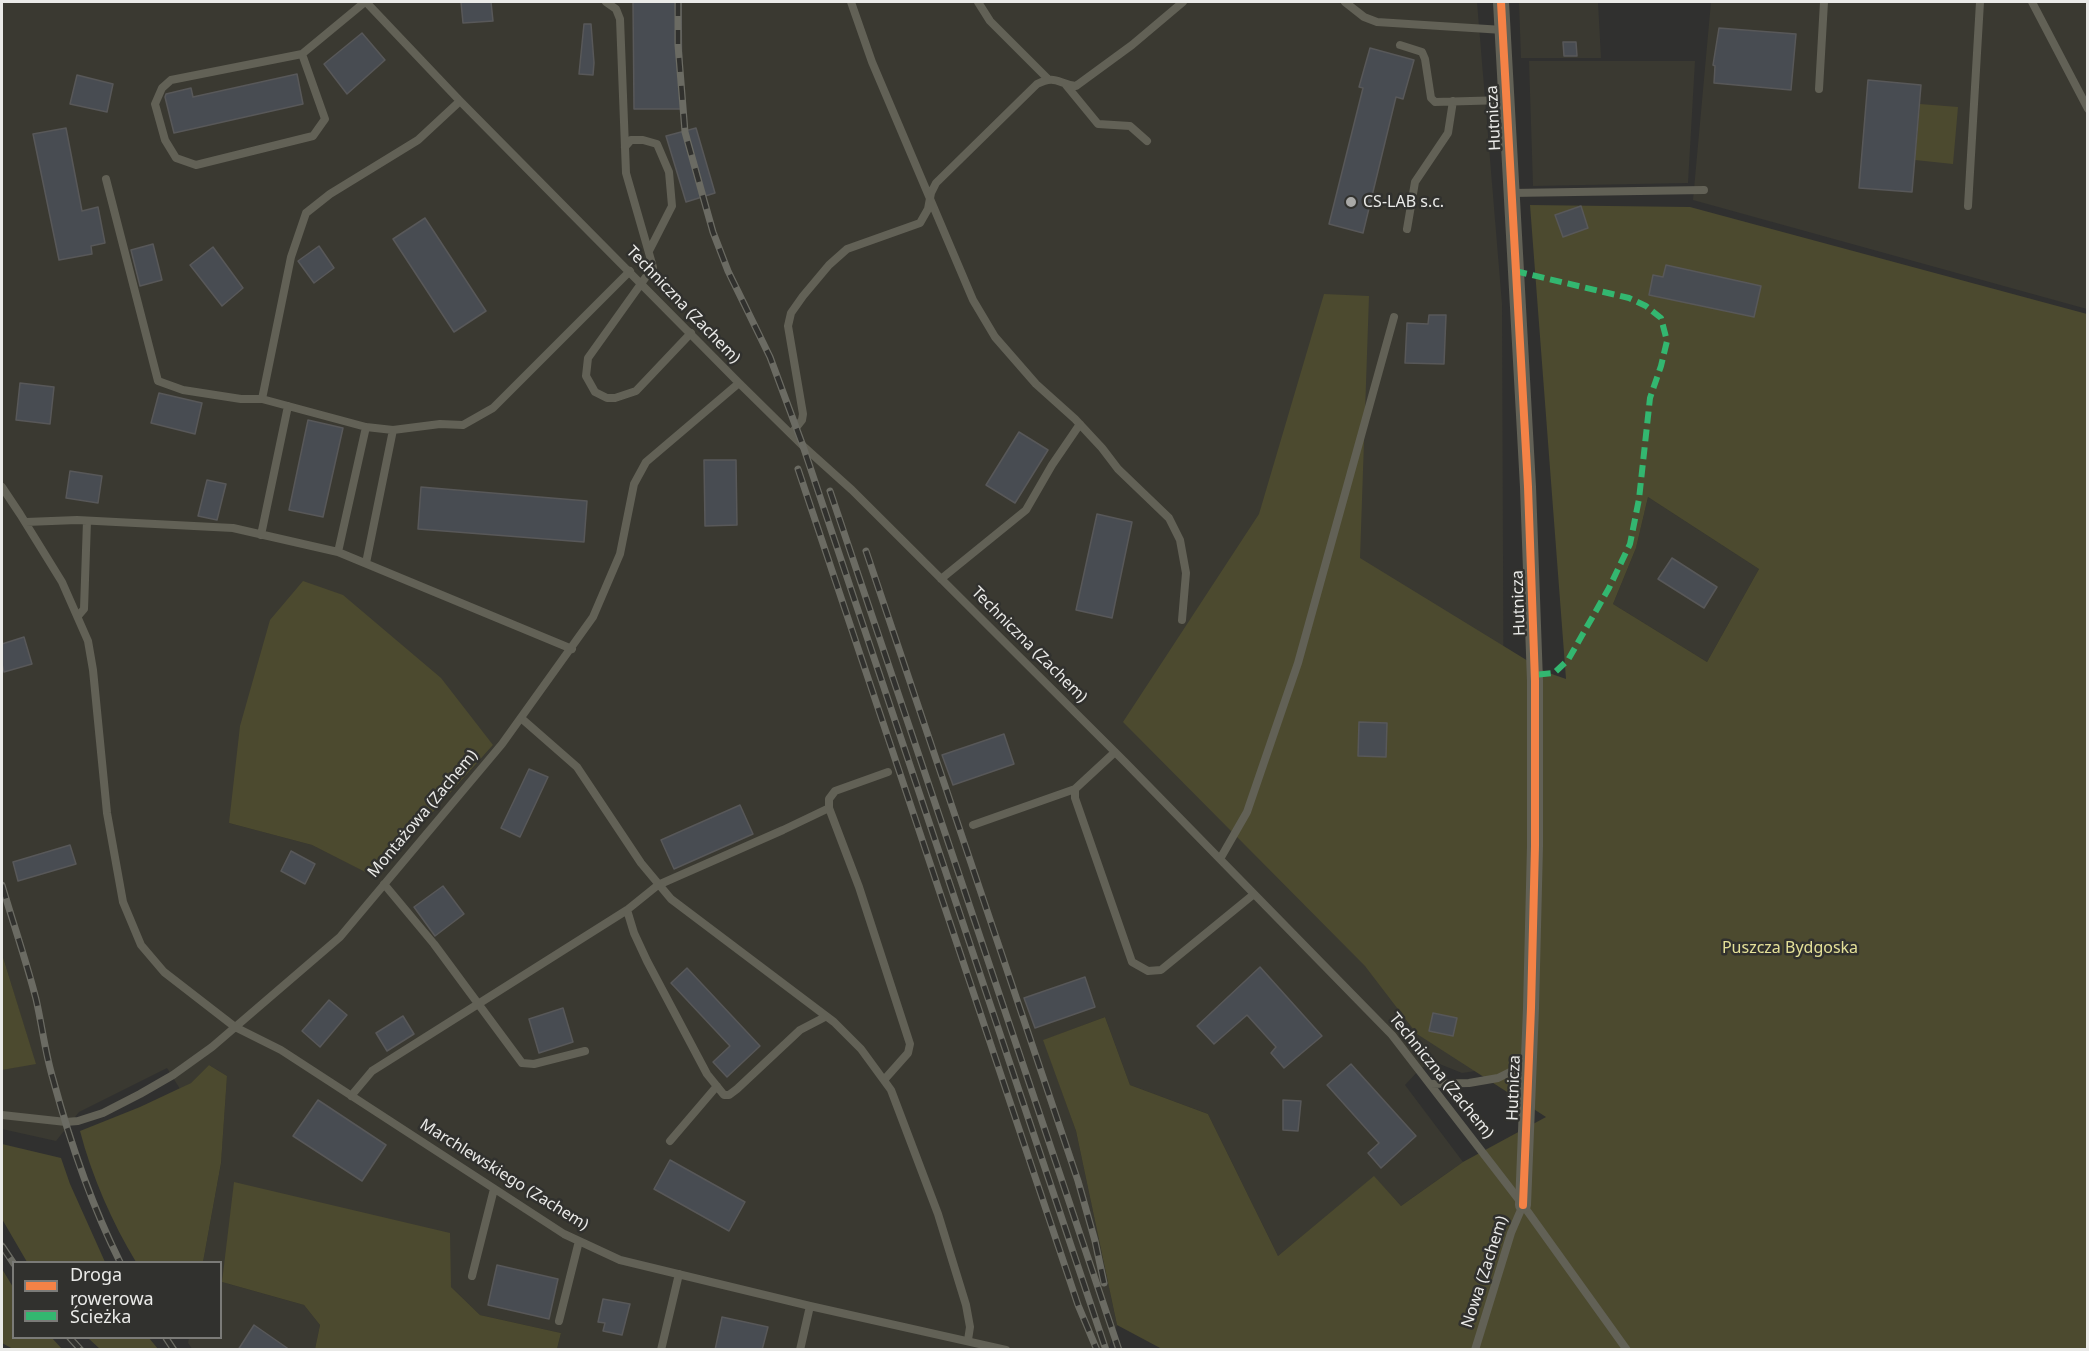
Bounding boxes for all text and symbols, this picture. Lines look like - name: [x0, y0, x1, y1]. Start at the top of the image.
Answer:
- street label: Hutnicza: [1483, 85, 1505, 151]
- place label: CS-LAB s.c.: [1363, 192, 1444, 212]
- marker: CS-LAB s.c.: [1344, 195, 1358, 209]
- street label: Techniczna (Zachem): [622, 242, 744, 368]
- street label: Hutnicza: [1508, 570, 1530, 636]
- street label: Techniczna (Zachem): [967, 583, 1091, 707]
- street label: Montażowa (Zachem): [364, 746, 482, 882]
- park label: Puszcza Bydgoska: [1722, 938, 1858, 958]
- street label: Techniczna (Zachem): [1384, 1009, 1498, 1143]
- street label: Hutnicza: [1503, 1055, 1525, 1121]
- street label: Marchlewskiego (Zachem): [416, 1115, 592, 1235]
- street label: Nowa (Zachem): [1458, 1214, 1512, 1330]
- legend: [12, 1261, 222, 1339]
- text: Droga rowerowa: [70, 1262, 154, 1310]
- text: Ścieżka: [70, 1304, 131, 1328]

